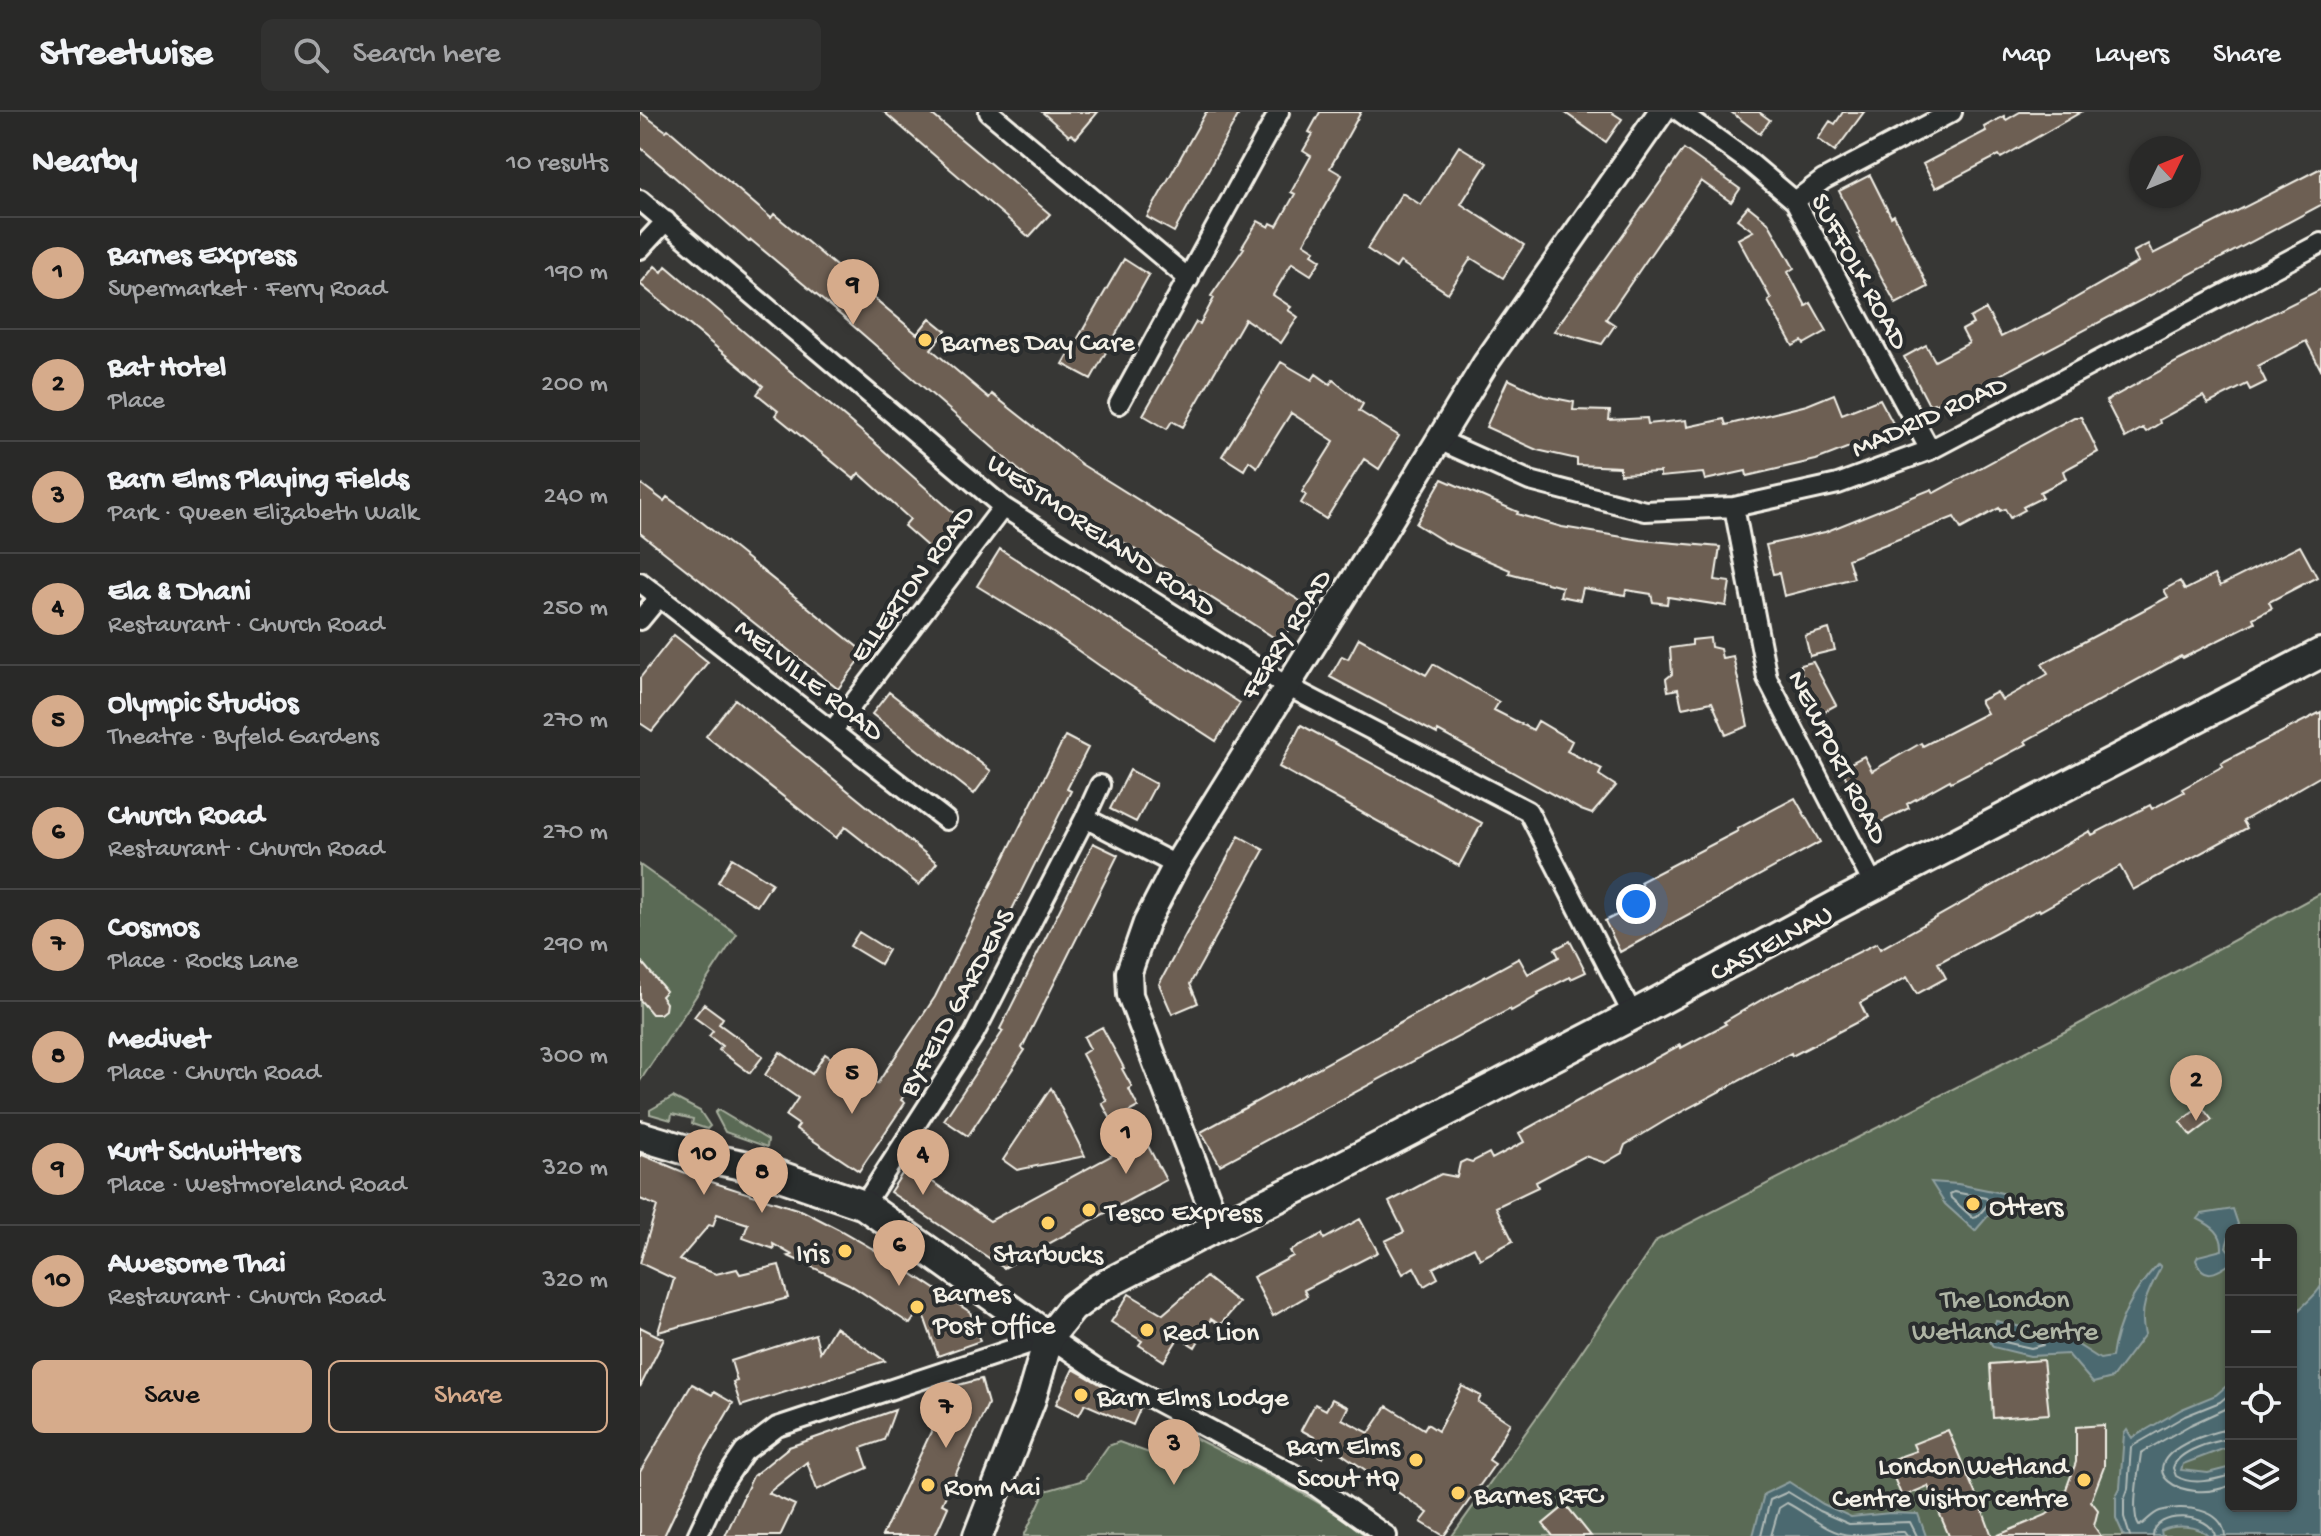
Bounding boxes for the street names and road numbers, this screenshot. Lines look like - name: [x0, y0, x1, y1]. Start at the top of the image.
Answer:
- street label: SUFFOLK ROAD: [1802, 188, 1915, 357]
- street label: MADRID ROAD: [1847, 369, 2013, 467]
- street label: WESTMORELAND ROAD: [979, 448, 1222, 626]
- street label: ELLERTON ROAD: [844, 499, 984, 670]
- street label: FERRY ROAD: [1234, 564, 1341, 707]
- street label: MELVILLE ROAD: [727, 613, 890, 751]
- street label: NEWPORT ROAD: [1778, 666, 1894, 851]
- street label: CASTELNAU: [1705, 899, 1839, 991]
- street label: BYFELD GARDENS: [893, 903, 1024, 1104]

